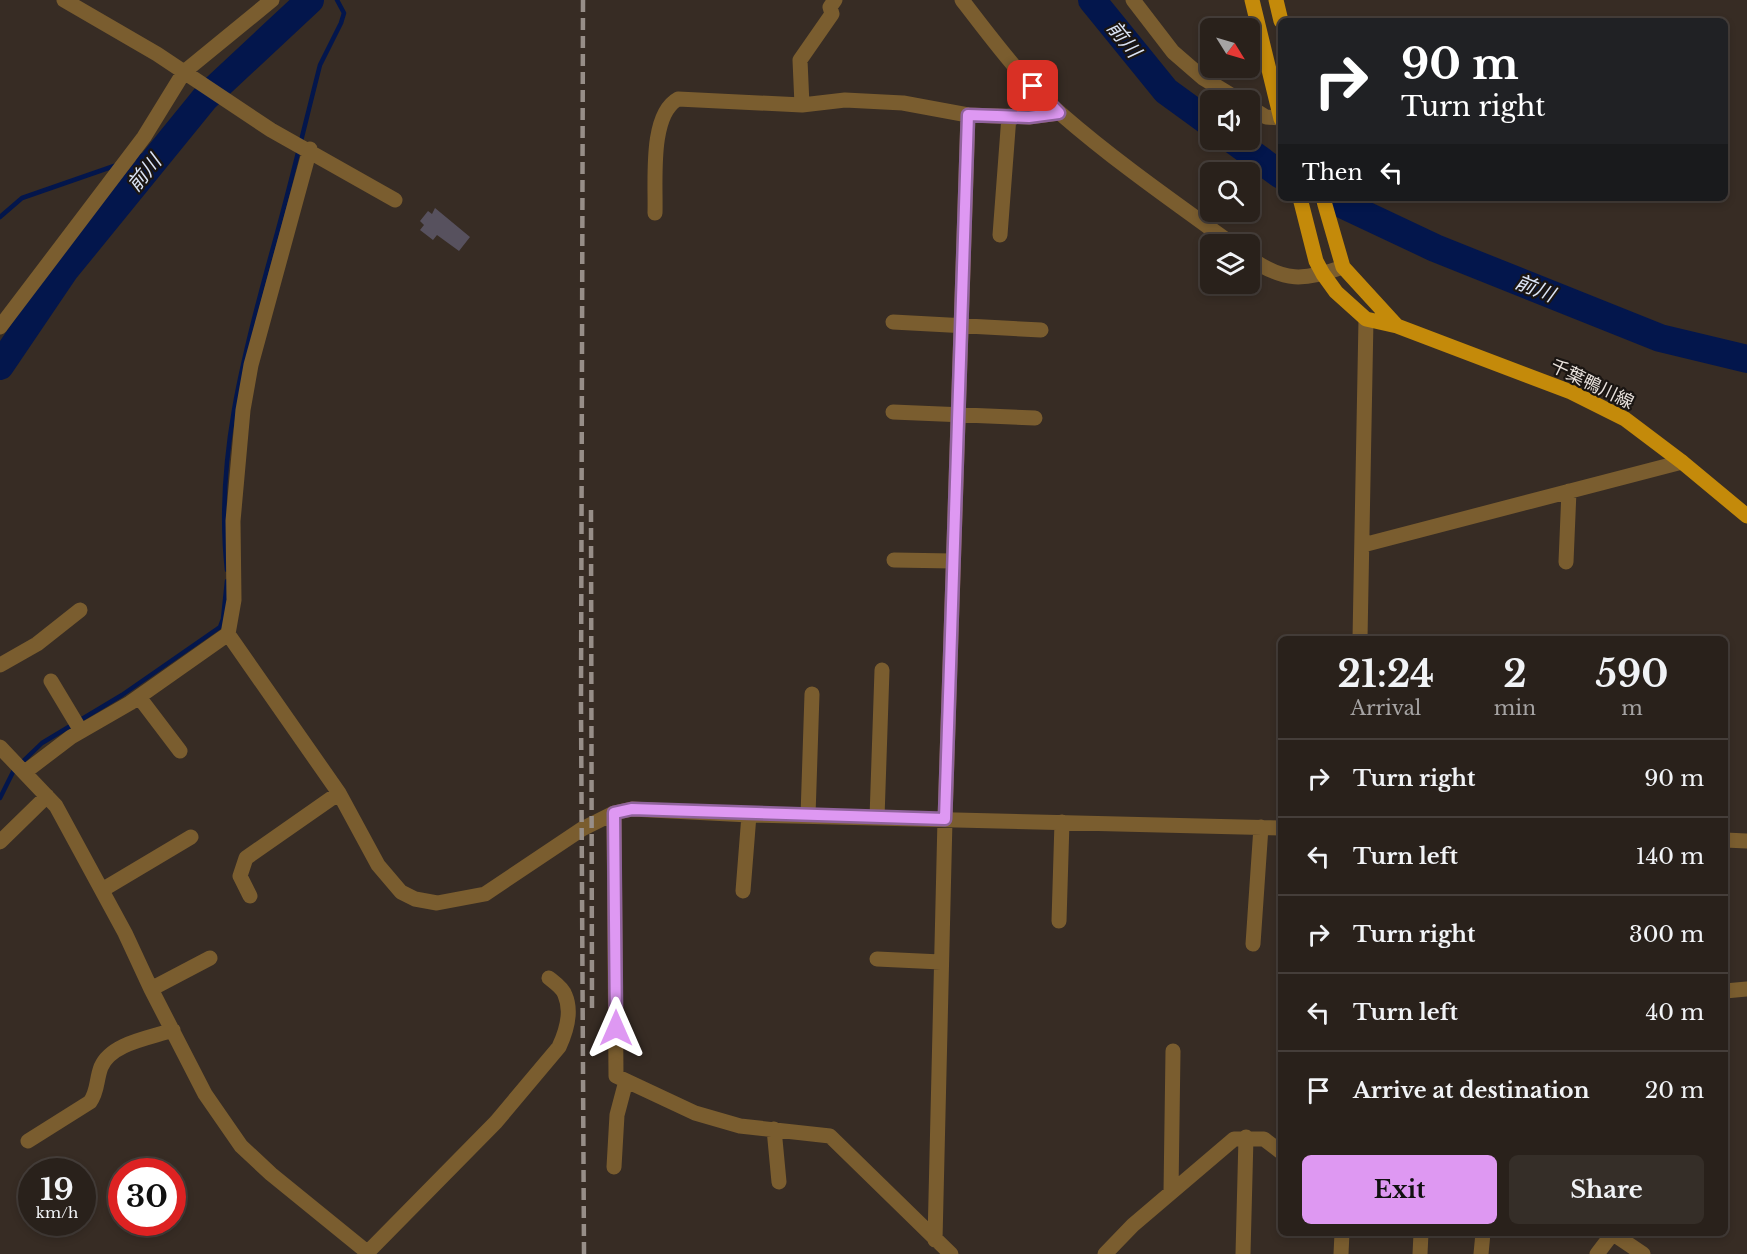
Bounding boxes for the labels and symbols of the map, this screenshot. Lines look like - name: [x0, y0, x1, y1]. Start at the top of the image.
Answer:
- water label: 前川: [1102, 16, 1147, 64]
- north arrow: [1200, 18, 1260, 78]
- pin: [1007, 60, 1058, 111]
- water label: 前川: [122, 148, 167, 196]
- water label: 前川: [1512, 269, 1560, 307]
- street label: 千葉鴨川線: [1547, 354, 1637, 414]
- position arrow: [584, 996, 648, 1060]
- speed limit sign: 30: [108, 1158, 186, 1236]

